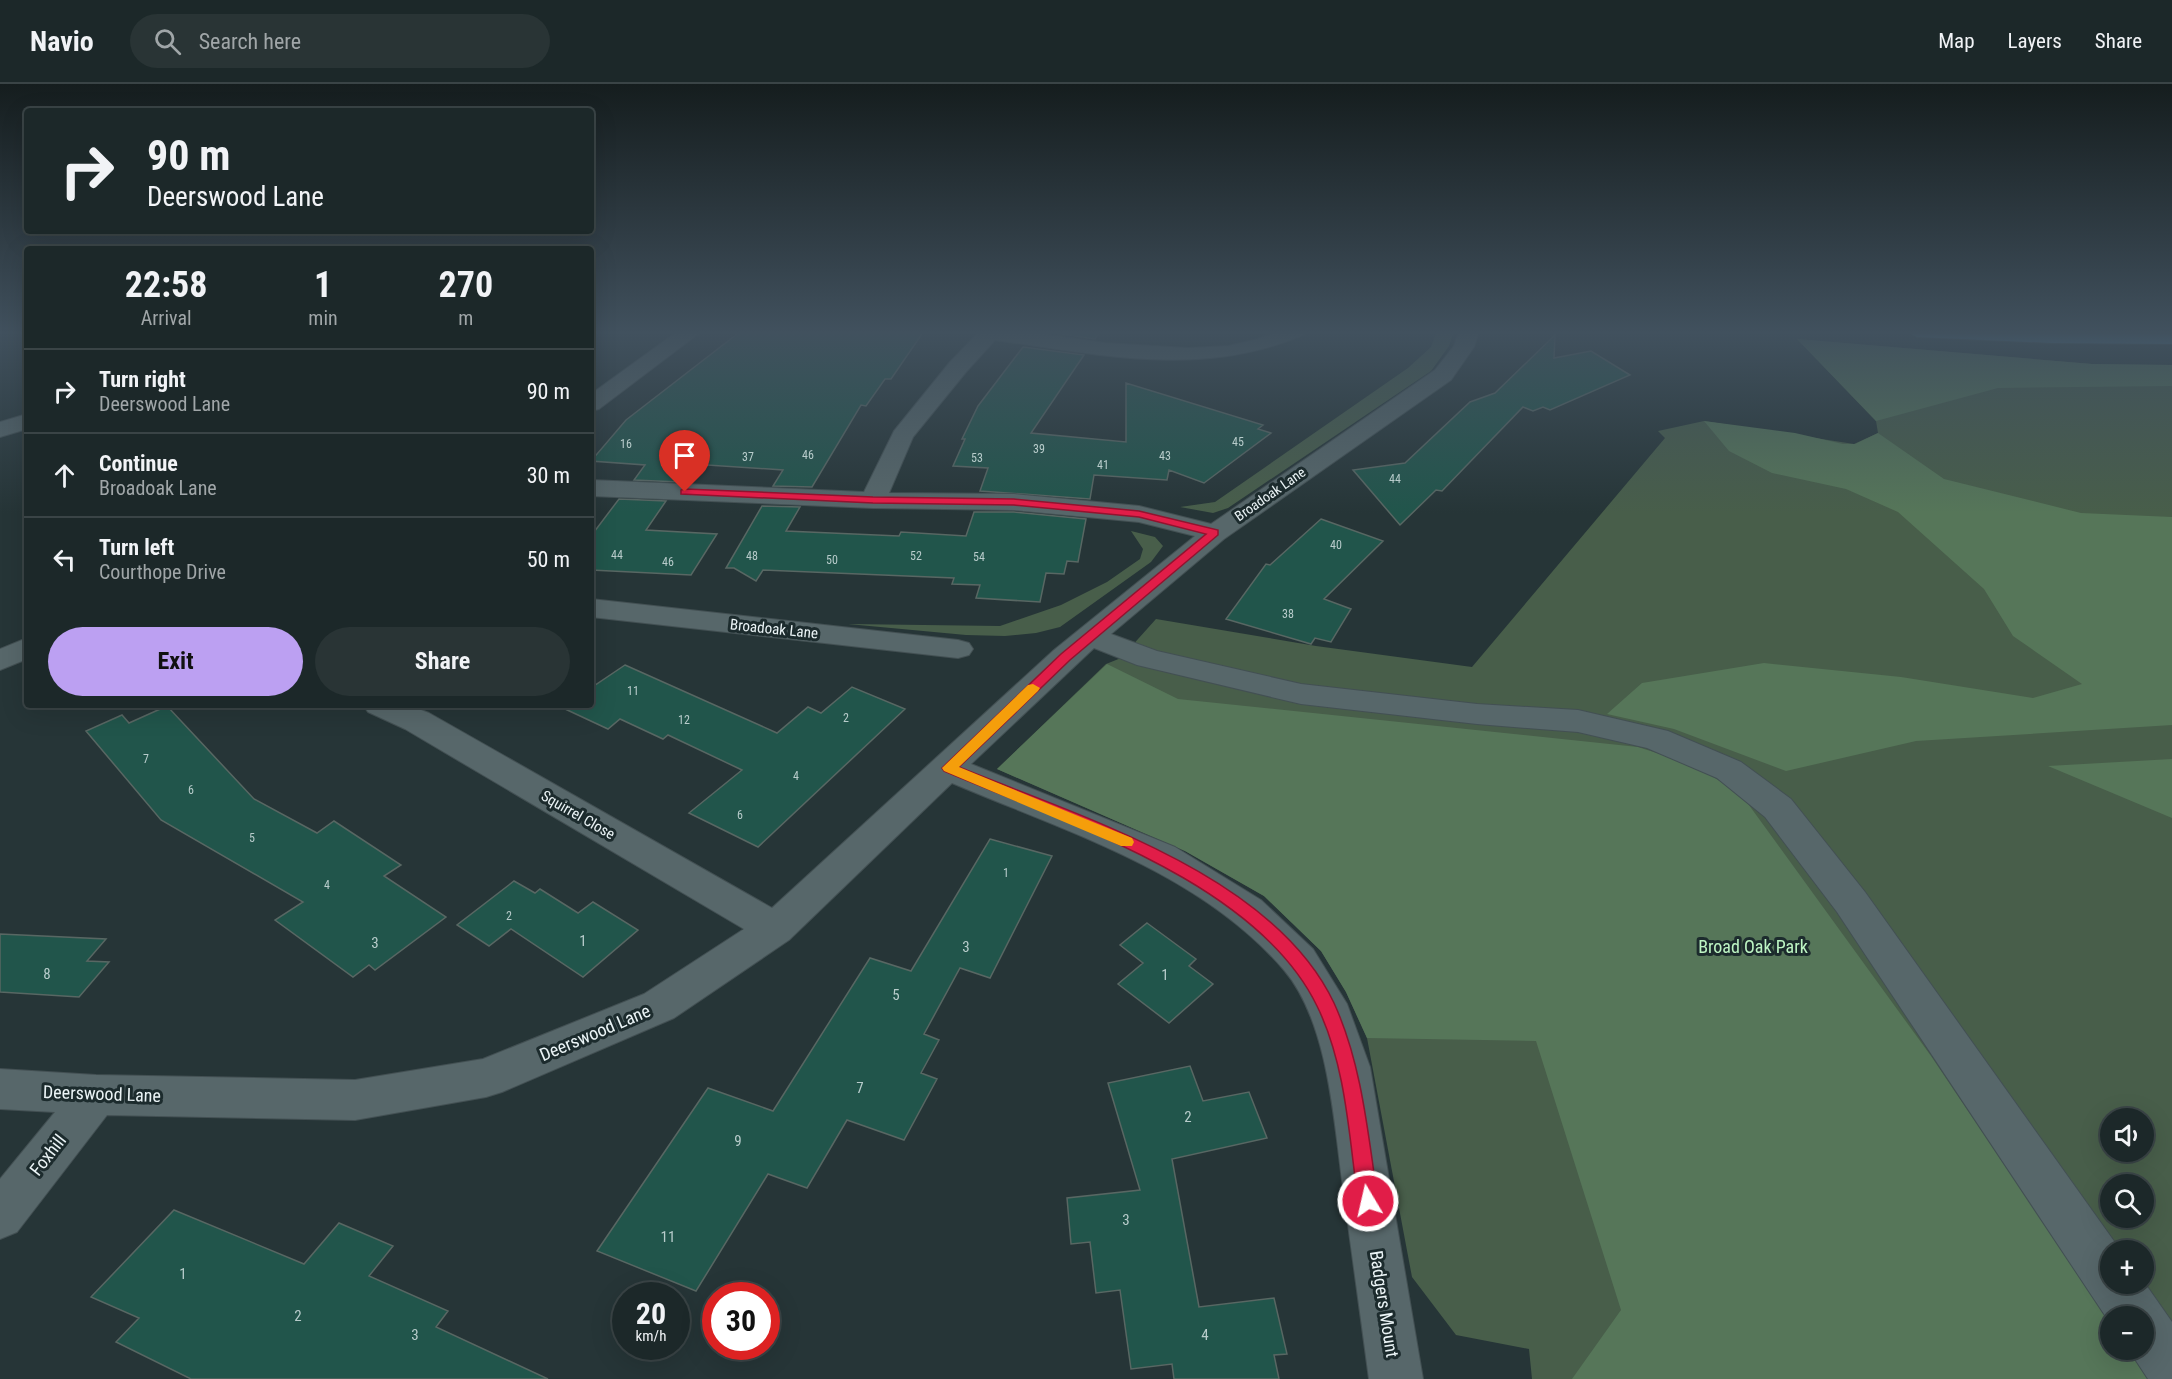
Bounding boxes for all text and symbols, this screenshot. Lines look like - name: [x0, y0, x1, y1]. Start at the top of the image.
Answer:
- search box: [130, 14, 550, 68]
- text: Navio: [30, 25, 94, 58]
- icon: search: [151, 25, 184, 58]
- text: Search here: [199, 29, 301, 54]
- text: Map: [1938, 29, 1975, 53]
- text: Layers: [2008, 29, 2062, 53]
- text: Share: [2095, 29, 2142, 53]
- text: 90 m: [147, 131, 230, 180]
- icon: right: [48, 132, 126, 210]
- text: Deerswood Lane: [147, 181, 324, 213]
- text: 22:58: [125, 264, 207, 306]
- text: 1: [314, 264, 332, 306]
- text: 270: [439, 264, 493, 306]
- text: Arrival: [141, 306, 192, 330]
- text: min: [308, 306, 338, 330]
- text: m: [458, 306, 473, 330]
- text: Turn right: [99, 367, 186, 392]
- icon: right: [48, 375, 81, 408]
- text: 90 m: [527, 379, 570, 404]
- text: Deerswood Lane: [99, 392, 230, 416]
- pin: [659, 430, 710, 492]
- house number: 45: [1232, 435, 1244, 449]
- house number: 16: [620, 437, 632, 451]
- icon: arrive: [668, 439, 701, 472]
- house number: 39: [1033, 442, 1045, 456]
- house number: 46: [802, 448, 814, 462]
- house number: 43: [1159, 449, 1171, 463]
- house number: 37: [742, 450, 754, 464]
- text: Continue: [99, 451, 178, 476]
- house number: 53: [971, 451, 983, 465]
- house number: 41: [1097, 458, 1109, 472]
- icon: ahead: [48, 459, 81, 492]
- text: 30 m: [527, 463, 570, 488]
- street label: Broadoak Lane: [1232, 464, 1309, 524]
- house number: 44: [1389, 472, 1401, 486]
- text: Broadoak Lane: [99, 476, 217, 500]
- text: Turn left: [99, 535, 174, 560]
- house number: 40: [1330, 538, 1342, 552]
- icon: left: [48, 543, 81, 576]
- text: 50 m: [527, 547, 570, 572]
- house number: 44: [611, 548, 623, 562]
- house number: 48: [746, 549, 758, 563]
- house number: 52: [910, 549, 922, 563]
- house number: 54: [973, 550, 985, 564]
- house number: 50: [826, 553, 838, 567]
- house number: 46: [662, 555, 674, 569]
- text: Courthope Drive: [99, 560, 226, 584]
- house number: 38: [1282, 607, 1294, 621]
- street label: Broadoak Lane: [729, 615, 819, 643]
- button: Exit: [48, 627, 303, 696]
- button: Share: [315, 627, 570, 696]
- house number: 11: [627, 684, 639, 698]
- house number: 2: [843, 711, 849, 725]
- house number: 12: [678, 713, 690, 727]
- house number: 7: [143, 752, 149, 766]
- house number: 4: [793, 769, 799, 783]
- house number: 6: [188, 783, 194, 797]
- street label: Squirrel Close: [538, 787, 618, 843]
- house number: 6: [737, 808, 743, 822]
- house number: 5: [249, 831, 255, 845]
- house number: 1: [1003, 866, 1009, 880]
- house number: 4: [324, 878, 330, 892]
- house number: 2: [506, 909, 512, 923]
- house number: 1: [579, 932, 587, 950]
- house number: 3: [371, 934, 379, 952]
- park label: Broad Oak Park: [1698, 936, 1808, 957]
- house number: 3: [962, 938, 970, 956]
- house number: 8: [43, 965, 51, 983]
- house number: 1: [1161, 966, 1169, 984]
- house number: 5: [892, 986, 900, 1004]
- street label: Deerswood Lane: [536, 1000, 653, 1065]
- house number: 7: [856, 1079, 864, 1097]
- street label: Deerswood Lane: [43, 1081, 161, 1106]
- house number: 2: [1184, 1108, 1192, 1126]
- map controls: [2100, 1108, 2154, 1360]
- button: sound: [2100, 1108, 2154, 1162]
- street label: Foxhill: [25, 1130, 70, 1179]
- house number: 9: [734, 1132, 742, 1150]
- position arrow: [1336, 1169, 1400, 1233]
- button: search: [2100, 1174, 2154, 1228]
- house number: 3: [1122, 1211, 1130, 1229]
- house number: 11: [661, 1228, 675, 1246]
- button: +: [2100, 1240, 2154, 1294]
- street label: Badgers Mount: [1366, 1249, 1403, 1359]
- house number: 1: [179, 1265, 187, 1283]
- speed limit sign: 30: [702, 1282, 780, 1360]
- text: 20: [636, 1296, 666, 1331]
- button: −: [2100, 1306, 2154, 1360]
- house number: 2: [294, 1307, 302, 1325]
- house number: 3: [411, 1326, 419, 1344]
- house number: 4: [1201, 1326, 1209, 1344]
- text: km/h: [636, 1327, 666, 1345]

